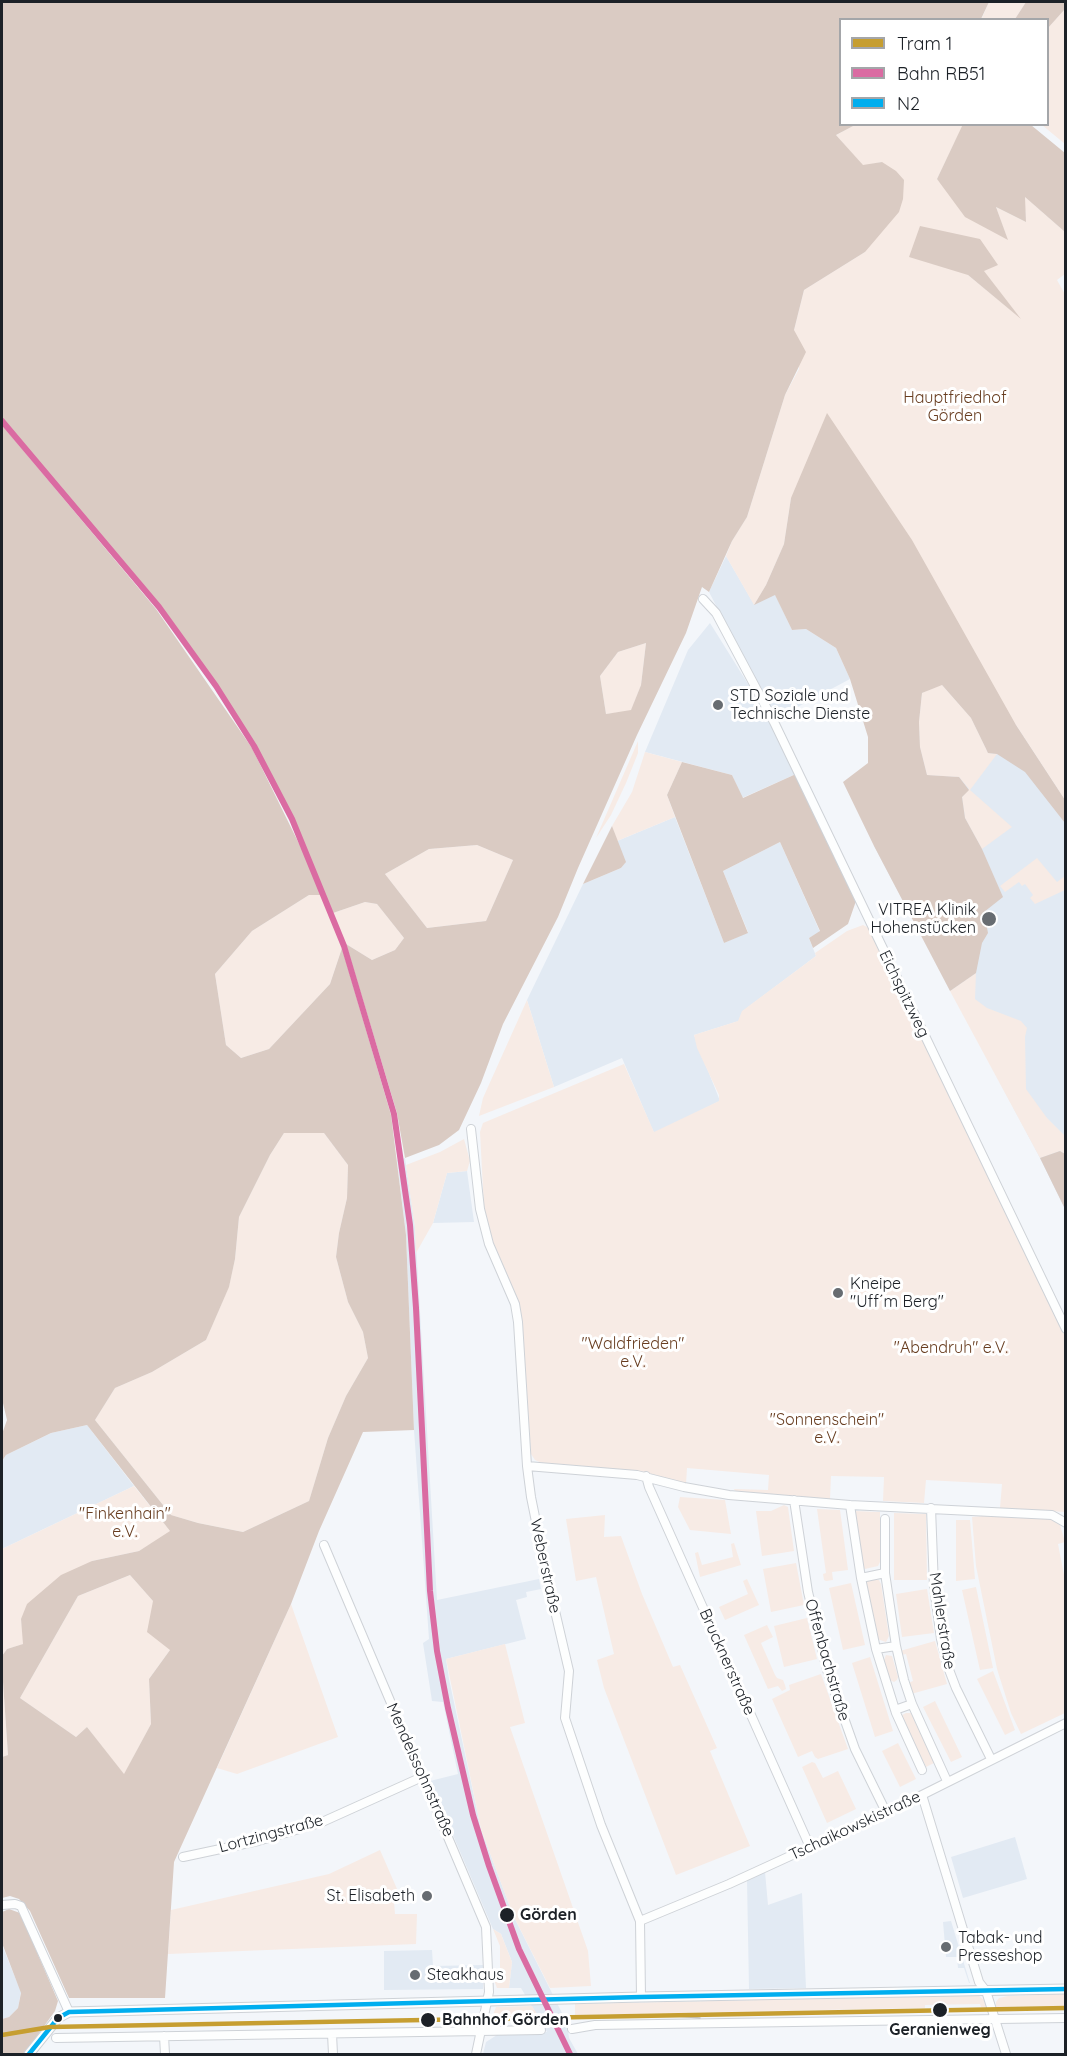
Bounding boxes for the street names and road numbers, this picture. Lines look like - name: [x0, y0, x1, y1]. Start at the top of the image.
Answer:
- street label: Eichspitzweg: [875, 947, 933, 1041]
- street label: Weberstraße: [526, 1517, 564, 1615]
- street label: Mahlerstraße: [925, 1571, 959, 1671]
- street label: Offenbachstraße: [800, 1597, 854, 1723]
- street label: Brucknerstraße: [695, 1606, 759, 1718]
- street label: Mendelssohnstraße: [382, 1700, 458, 1840]
- street label: Tschaikowskistraße: [786, 1787, 924, 1865]
- street label: Lortzingstraße: [217, 1811, 325, 1857]

